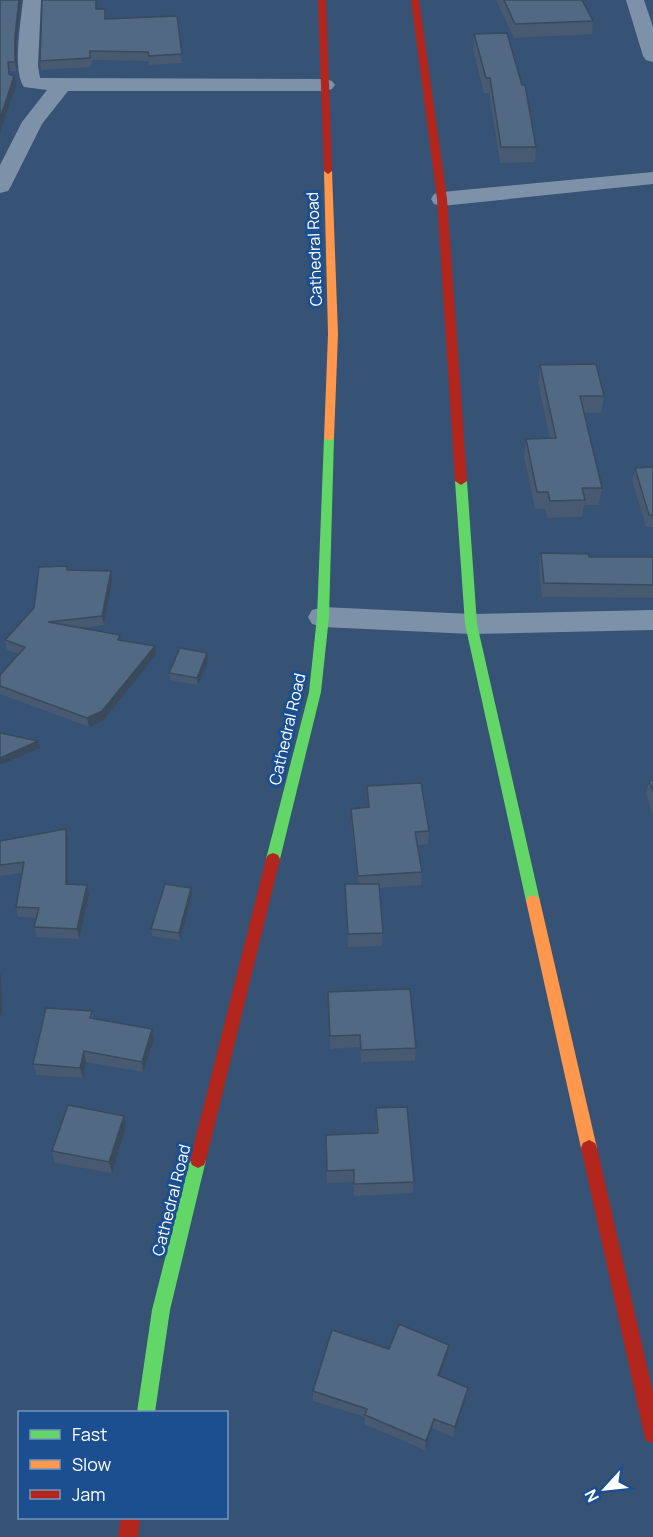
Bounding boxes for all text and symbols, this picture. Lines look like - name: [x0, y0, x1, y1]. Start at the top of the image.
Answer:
- street label: Cathedral Road: [301, 192, 327, 306]
- street label: Cathedral Road: [263, 671, 311, 787]
- street label: Cathedral Road: [147, 1142, 195, 1258]
- legend: [18, 1411, 228, 1519]
- text: Fast: [72, 1422, 107, 1446]
- text: Slow: [72, 1452, 112, 1476]
- north arrow: [575, 1459, 635, 1519]
- text: Jam: [72, 1482, 106, 1506]
- text: N: [579, 1486, 604, 1506]

